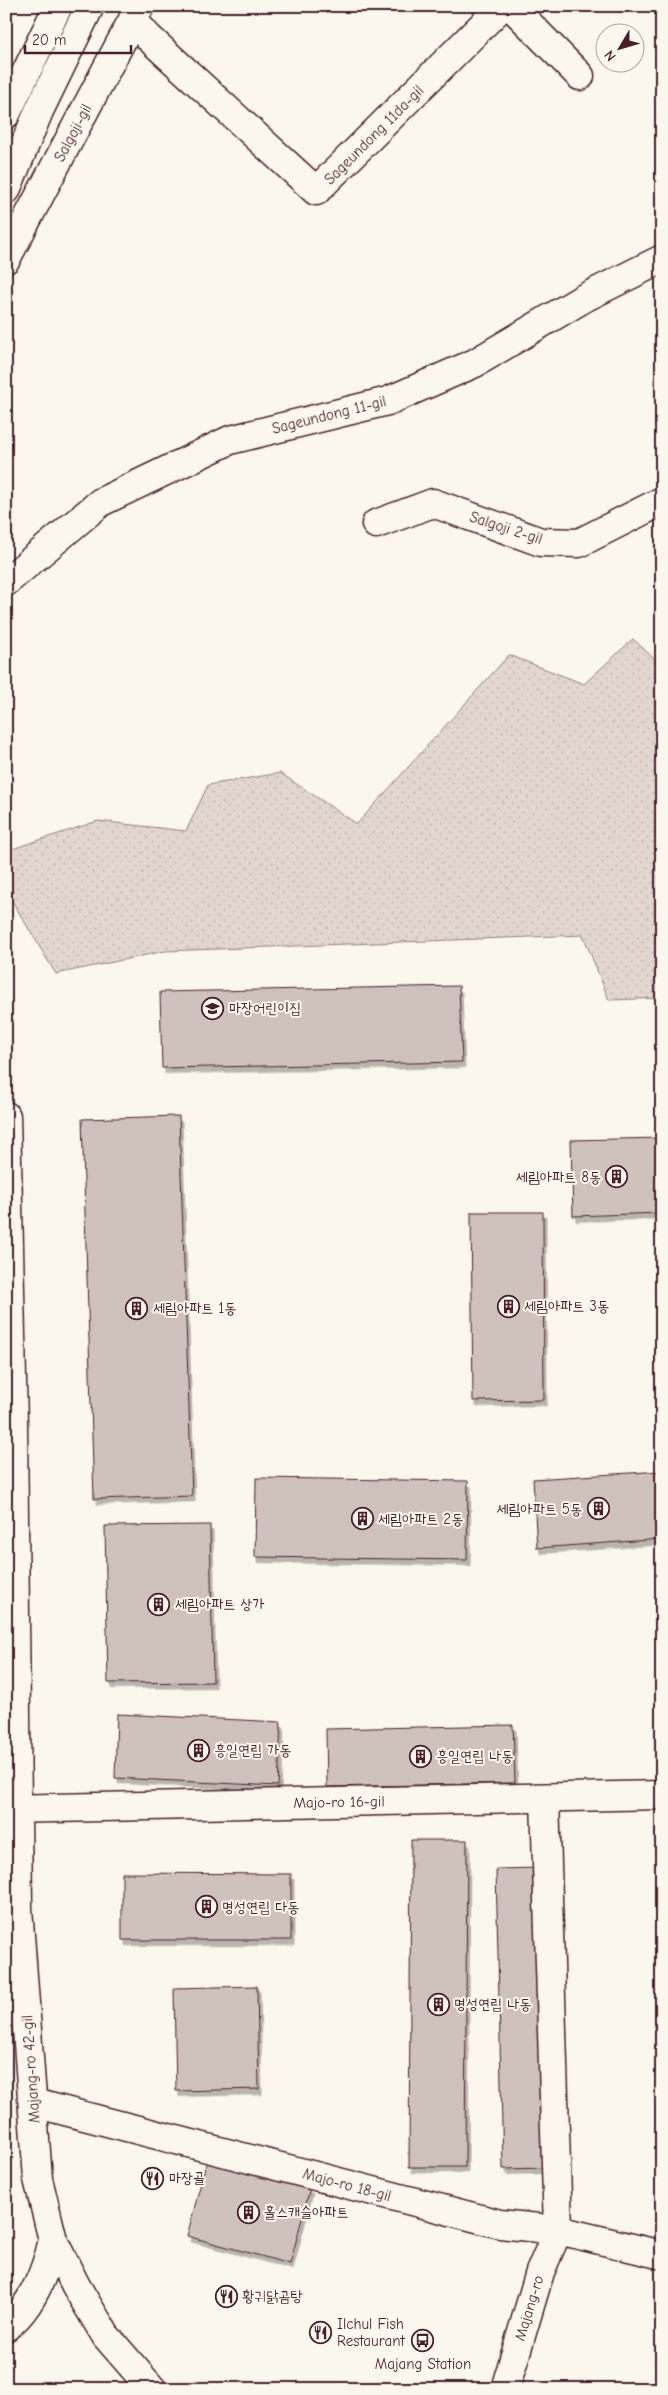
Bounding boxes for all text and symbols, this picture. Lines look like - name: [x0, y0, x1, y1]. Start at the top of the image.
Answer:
- scale bar: [25, 22, 131, 54]
- north arrow: [596, 22, 646, 72]
- text: 20 m: [32, 31, 66, 49]
- text: N: [601, 47, 620, 65]
- street label: Sageundong 11da-gil: [321, 82, 427, 188]
- street label: Salgoji-gil: [50, 101, 96, 165]
- street label: Sageundong 11-gil: [270, 392, 388, 438]
- street label: Salgoji 2-gil: [467, 508, 545, 548]
- school or university icon: 마장어린이집: [201, 996, 225, 1020]
- place label: 마장어린이집: [229, 999, 301, 1017]
- building icon: 세림아파트 8동: [605, 1165, 629, 1189]
- place label: 세림아파트 8동: [516, 1168, 601, 1186]
- building icon: 세림아파트 3동: [496, 1294, 520, 1318]
- building icon: 세림아파트 1동: [125, 1296, 149, 1320]
- place label: 세림아파트 3동: [524, 1297, 609, 1315]
- place label: 세림아파트 1동: [153, 1299, 236, 1317]
- building icon: 세림아파트 5동: [586, 1497, 610, 1521]
- place label: 세림아파트 5동: [496, 1500, 582, 1518]
- building icon: 세림아파트 2동: [350, 1507, 374, 1531]
- place label: 세림아파트 2동: [378, 1510, 463, 1528]
- building icon: 세림아파트 상가: [147, 1592, 171, 1616]
- place label: 세림아파트 상가: [175, 1595, 265, 1613]
- building icon: 흥일연립 가동: [186, 1738, 210, 1762]
- place label: 흥일연립 가동: [214, 1741, 291, 1759]
- building icon: 흥일연립 나동: [408, 1744, 432, 1768]
- place label: 흥일연립 나동: [436, 1747, 513, 1765]
- street label: Majo-ro 16-gil: [293, 1792, 385, 1812]
- building icon: 명성연립 다동: [194, 1895, 218, 1919]
- place label: 명성연립 다동: [222, 1898, 299, 1916]
- building icon: 명성연립 나동: [426, 1992, 450, 2016]
- place label: 명성연립 나동: [454, 1995, 531, 2013]
- street label: Majang-ro 42-gil: [18, 2014, 44, 2124]
- street label: Majo-ro 18-gil: [301, 2165, 393, 2205]
- restaurant icon: 마장골: [141, 2166, 165, 2190]
- place label: 마장골: [169, 2169, 205, 2187]
- building icon: 홀스캐슬아파트: [236, 2200, 260, 2224]
- place label: 홀스캐슬아파트: [264, 2203, 349, 2221]
- street label: Majang-ro: [511, 2273, 547, 2343]
- restaurant icon: 황귀닭곰탕: [214, 2284, 238, 2308]
- place label: 황귀닭곰탕: [242, 2287, 303, 2305]
- place label: Ilchul Fish Restaurant: [337, 2315, 405, 2350]
- restaurant icon: Ilchul Fish Restaurant: [309, 2321, 333, 2345]
- bus stop icon: Majang Station: [411, 2329, 435, 2353]
- place label: Majang Station: [375, 2355, 471, 2373]

